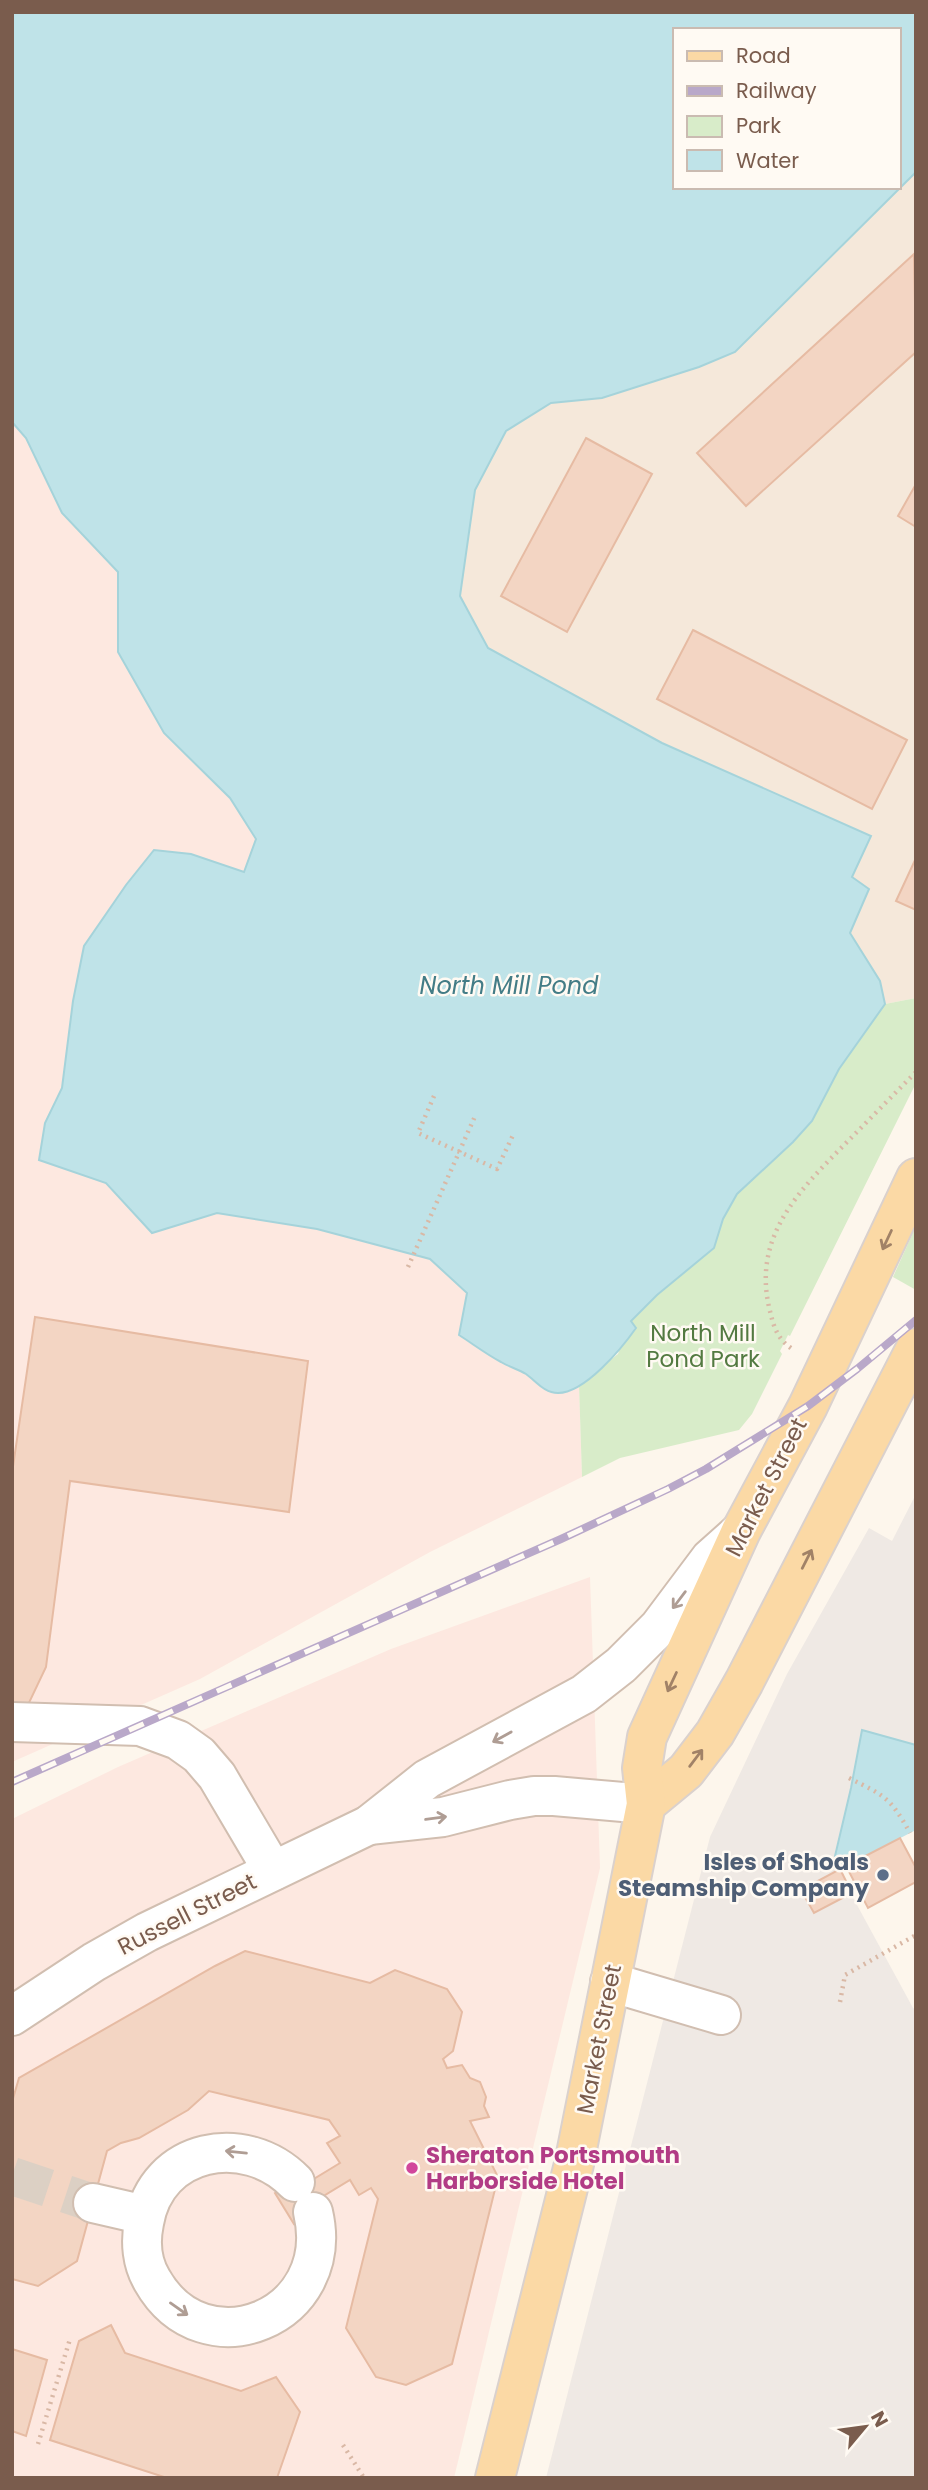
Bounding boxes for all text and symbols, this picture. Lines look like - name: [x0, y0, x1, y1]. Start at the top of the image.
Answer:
- legend: [673, 28, 900, 189]
- text: Road: [736, 41, 791, 70]
- text: Railway: [736, 76, 817, 105]
- text: Park: [736, 111, 781, 140]
- text: Water: [736, 146, 799, 175]
- water label: North Mill Pond: [420, 969, 599, 1002]
- one-way arrow: [879, 1229, 892, 1250]
- park label: North Mill Pond Park: [646, 1317, 760, 1375]
- street label: Market Street: [717, 1412, 815, 1562]
- one-way arrow: [800, 1549, 814, 1570]
- one-way arrow: [672, 1590, 687, 1609]
- one-way arrow: [665, 1671, 678, 1692]
- one-way arrow: [492, 1731, 513, 1744]
- one-way arrow: [689, 1749, 704, 1767]
- one-way arrow: [425, 1811, 447, 1824]
- place label: Isles of Shoals Steamship Company: [618, 1846, 869, 1904]
- street label: Russell Street: [112, 1865, 262, 1963]
- marker: Isles of Shoals Steamship Company: [875, 1867, 891, 1883]
- street label: Market Street: [569, 1961, 629, 2117]
- place label: Sheraton Portsmouth Harborside Hotel: [426, 2139, 680, 2197]
- one-way arrow: [225, 2146, 247, 2159]
- marker: Sheraton Portsmouth Harborside Hotel: [404, 2160, 420, 2176]
- one-way arrow: [169, 2302, 188, 2316]
- north arrow: [830, 2392, 900, 2462]
- text: N: [864, 2406, 895, 2432]

